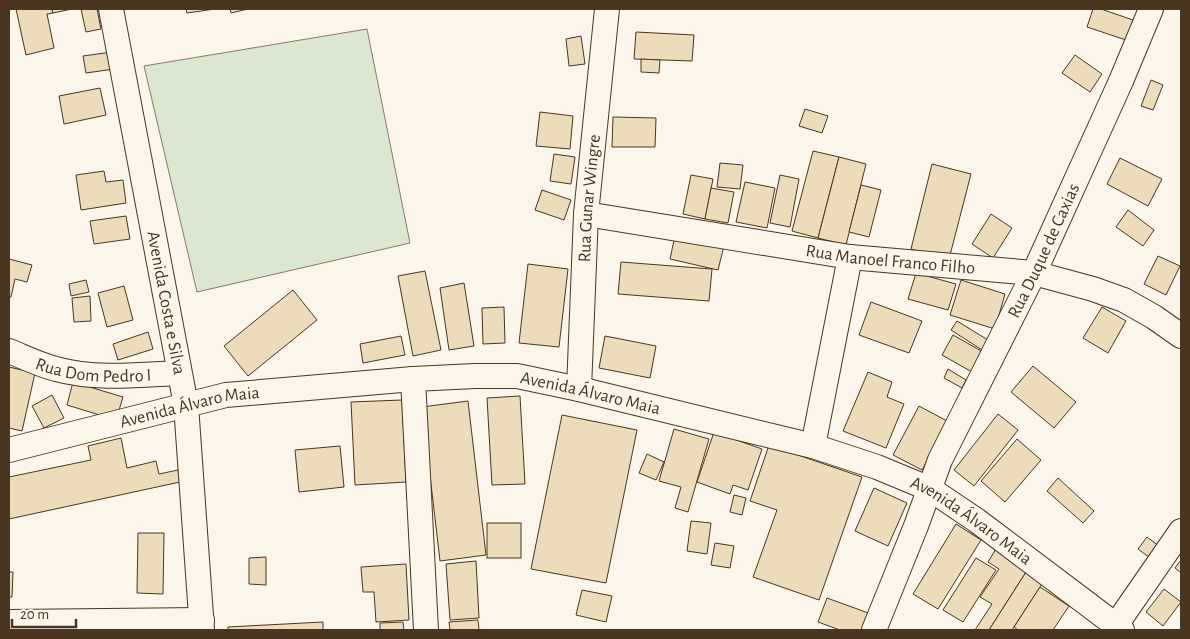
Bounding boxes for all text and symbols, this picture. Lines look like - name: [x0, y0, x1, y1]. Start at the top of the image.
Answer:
- street label: Rua Gunar Wingre: [576, 134, 604, 263]
- street label: Rua Duque de Caxias: [1005, 181, 1083, 321]
- street label: Avenida Costa e Silva: [143, 230, 188, 376]
- street label: Rua Manoel Franco Filho: [804, 242, 976, 278]
- street label: Rua Dom Pedro I: [33, 355, 152, 386]
- street label: Avenida Álvaro Maia: [519, 369, 662, 418]
- street label: Avenida Álvaro Maia: [118, 384, 260, 432]
- street label: Avenida Álvaro Maia: [908, 474, 1035, 569]
- scale bar: [12, 596, 76, 628]
- text: 20 m: [20, 607, 49, 622]

